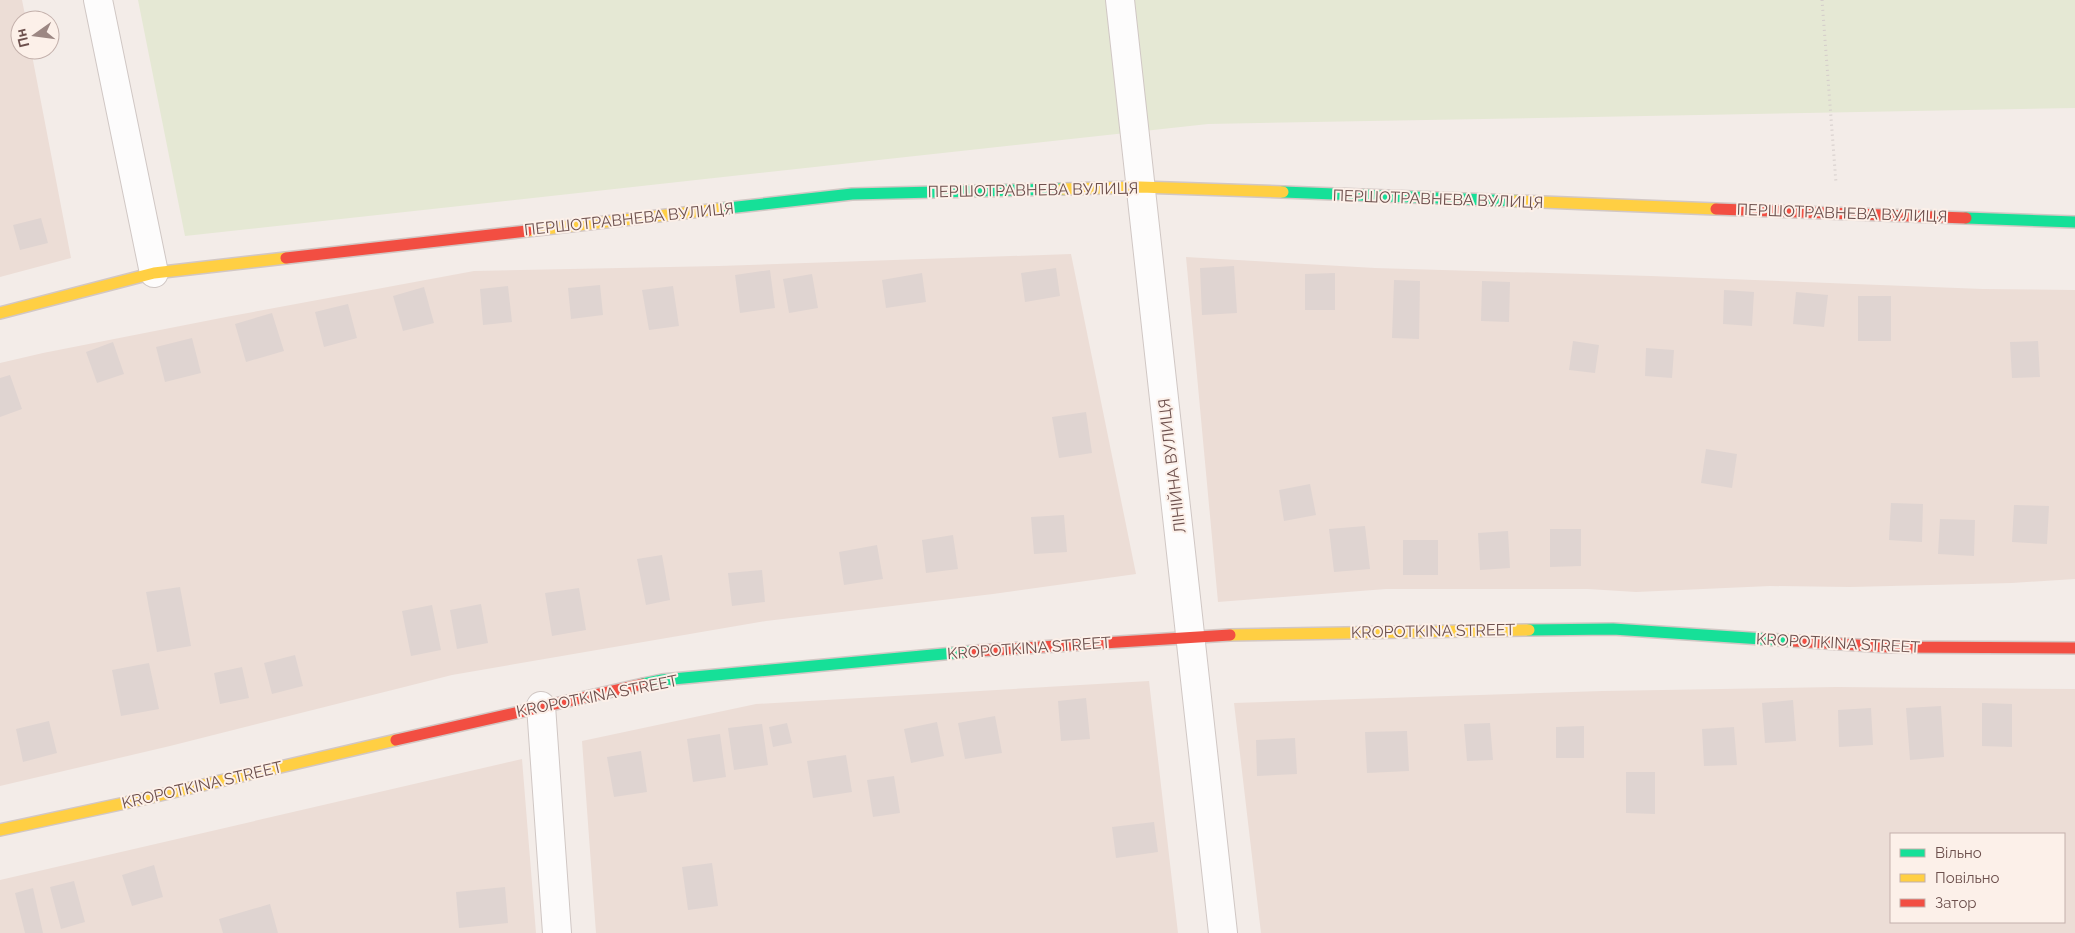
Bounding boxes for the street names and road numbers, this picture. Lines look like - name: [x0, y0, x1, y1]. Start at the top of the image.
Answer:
- street label: ПЕРШОТРАВНЕВА ВУЛИЦЯ: [927, 179, 1139, 201]
- street label: ПЕРШОТРАВНЕВА ВУЛИЦЯ: [1332, 186, 1544, 212]
- street label: ПЕРШОТРАВНЕВА ВУЛИЦЯ: [523, 199, 735, 239]
- street label: ПЕРШОТРАВНЕВА ВУЛИЦЯ: [1736, 200, 1948, 226]
- street label: ЛІНІЙНА ВУЛИЦЯ: [1154, 397, 1190, 535]
- street label: KROPOTKINA STREET: [1351, 620, 1516, 642]
- street label: KROPOTKINA STREET: [1755, 629, 1921, 657]
- street label: KROPOTKINA STREET: [946, 633, 1112, 663]
- street label: KROPOTKINA STREET: [515, 671, 680, 721]
- street label: KROPOTKINA STREET: [120, 757, 284, 813]

